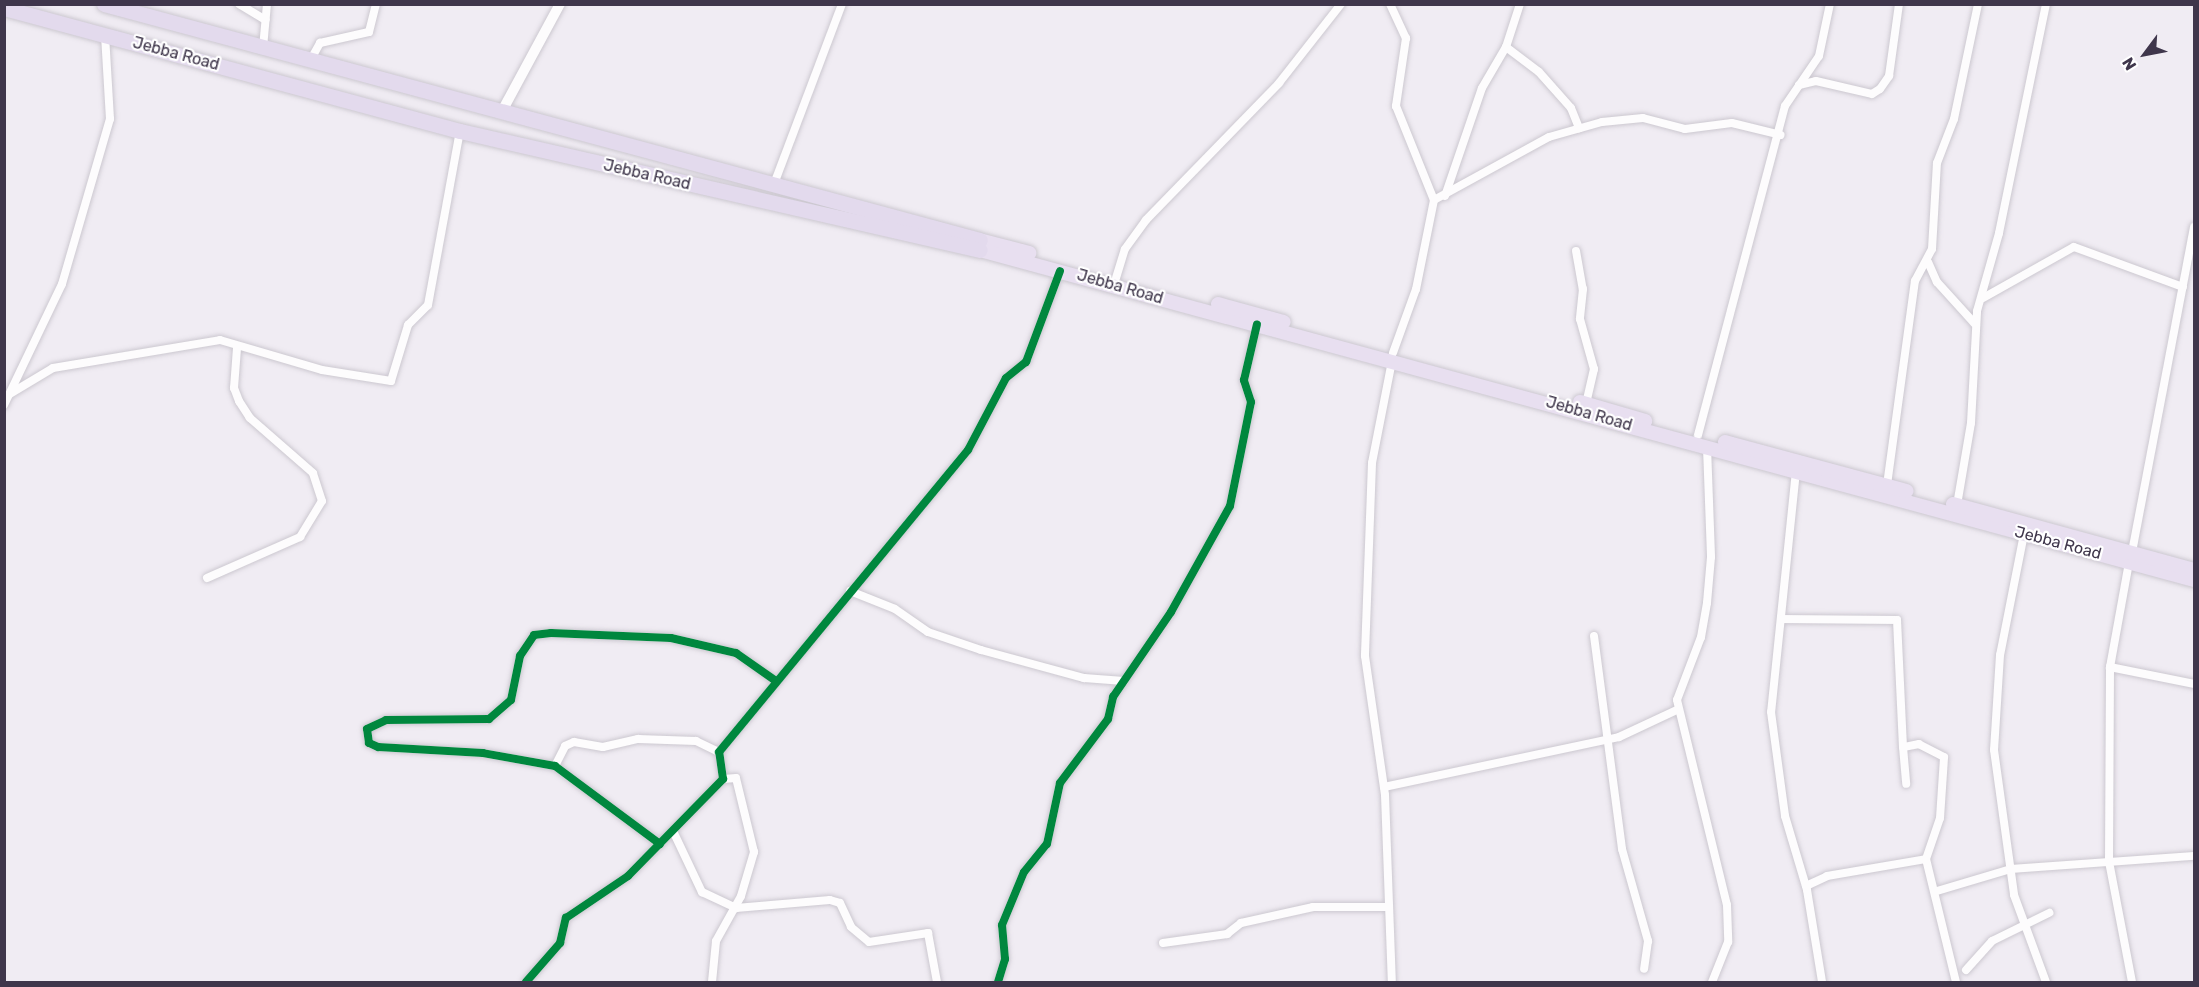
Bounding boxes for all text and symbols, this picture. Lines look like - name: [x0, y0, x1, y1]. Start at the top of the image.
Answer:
- north arrow: [2115, 24, 2175, 84]
- street label: Jebba Road: [131, 33, 221, 75]
- text: N: [2118, 54, 2140, 74]
- street label: Jebba Road: [602, 156, 692, 194]
- street label: Jebba Road: [1075, 266, 1165, 308]
- street label: Jebba Road: [1544, 393, 1634, 435]
- street label: Jebba Road: [2013, 522, 2103, 564]

